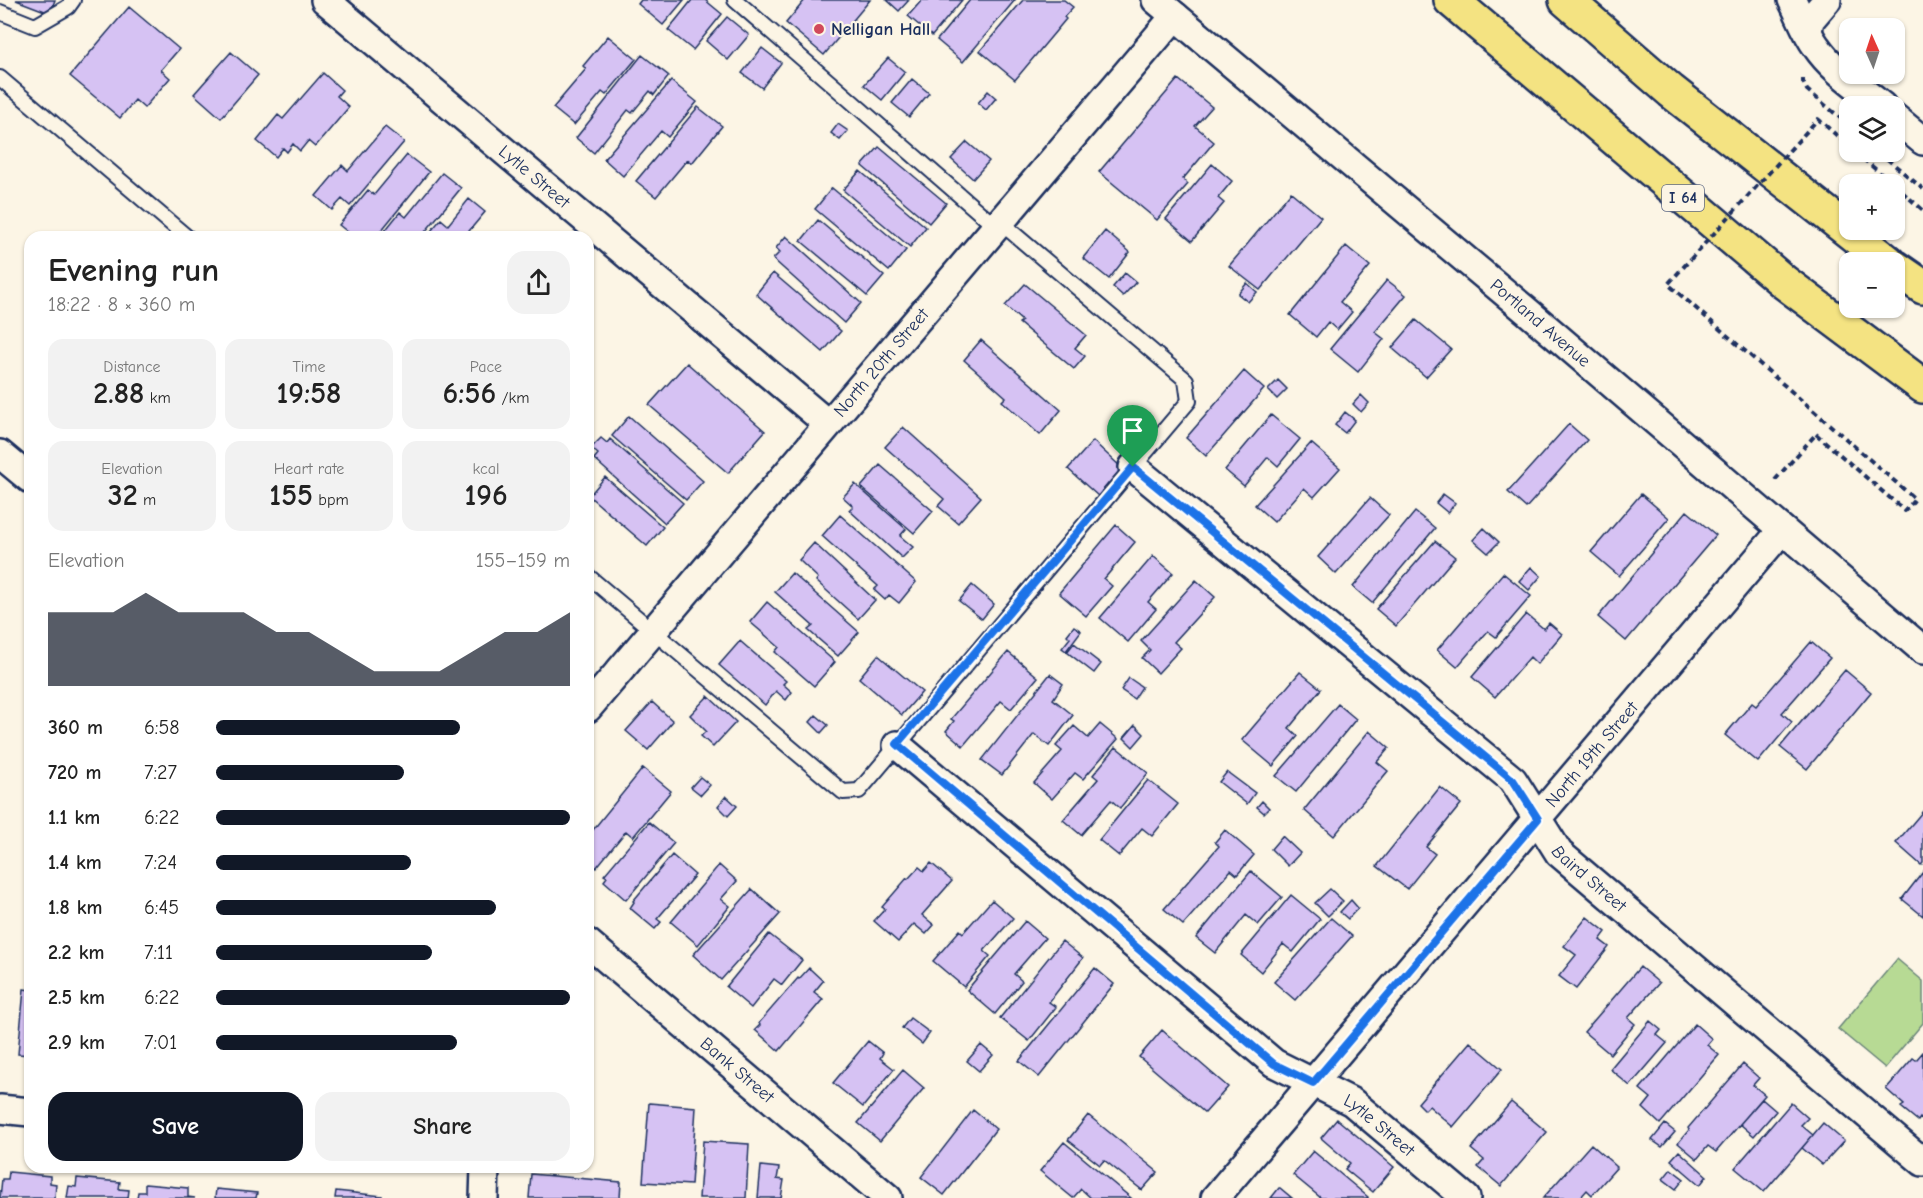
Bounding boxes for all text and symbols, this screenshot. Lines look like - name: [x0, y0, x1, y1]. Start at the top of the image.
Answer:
- north arrow: [1839, 18, 1905, 84]
- map controls: [1839, 18, 1905, 318]
- place label: Nelligan Hall: [831, 19, 930, 40]
- marker: Nelligan Hall: [812, 22, 826, 36]
- button: layers: [1839, 96, 1905, 162]
- street label: Lytle Street: [495, 141, 575, 213]
- button: +: [1839, 174, 1905, 240]
- road number: I 64: [1662, 185, 1704, 211]
- text: Evening run: [48, 251, 219, 289]
- button: share: [507, 251, 570, 314]
- button: −: [1839, 252, 1905, 318]
- street label: Portland Avenue: [1486, 274, 1595, 371]
- text: 18:22 · 8 × 360 m: [48, 293, 195, 316]
- street label: North 20th Street: [829, 303, 933, 421]
- text: Distance: [103, 358, 161, 376]
- text: Time: [292, 358, 326, 376]
- text: Pace: [470, 358, 502, 376]
- text: 2.88: [93, 376, 144, 411]
- text: 19:58: [277, 376, 341, 411]
- text: 6:56: [443, 376, 496, 411]
- text: km: [144, 389, 171, 407]
- text: /km: [496, 389, 529, 407]
- pin: [1107, 405, 1158, 467]
- icon: arrive: [1116, 414, 1149, 447]
- text: Elevation: [101, 460, 163, 478]
- text: Heart rate: [274, 460, 344, 478]
- text: kcal: [473, 460, 499, 478]
- text: 32: [108, 478, 138, 513]
- text: 155: [269, 478, 313, 513]
- text: 196: [464, 478, 508, 513]
- text: m: [138, 491, 156, 509]
- text: bpm: [313, 491, 349, 509]
- text: Elevation: [48, 549, 125, 572]
- text: 155–159 m: [476, 549, 570, 572]
- street label: North 19th Street: [1541, 697, 1643, 811]
- text: 360 m: [48, 716, 103, 739]
- text: 6:58: [144, 716, 180, 739]
- text: 720 m: [48, 761, 101, 784]
- text: 7:27: [144, 761, 177, 784]
- text: 1.1 km: [48, 806, 100, 829]
- text: 6:22: [144, 806, 179, 829]
- street label: Baird Street: [1547, 842, 1631, 917]
- text: 1.4 km: [48, 851, 102, 874]
- text: 7:24: [144, 851, 177, 874]
- text: 1.8 km: [48, 896, 103, 919]
- text: 6:45: [144, 896, 179, 919]
- text: 2.2 km: [48, 941, 104, 964]
- text: 7:11: [144, 941, 173, 964]
- text: 2.5 km: [48, 986, 105, 1009]
- text: 6:22: [144, 986, 179, 1009]
- text: 2.9 km: [48, 1031, 105, 1054]
- text: 7:01: [144, 1031, 177, 1054]
- street label: Bank Street: [696, 1033, 779, 1108]
- street label: Lytle Street: [1341, 1089, 1420, 1161]
- button: Save: [48, 1092, 303, 1161]
- button: Share: [315, 1092, 570, 1161]

